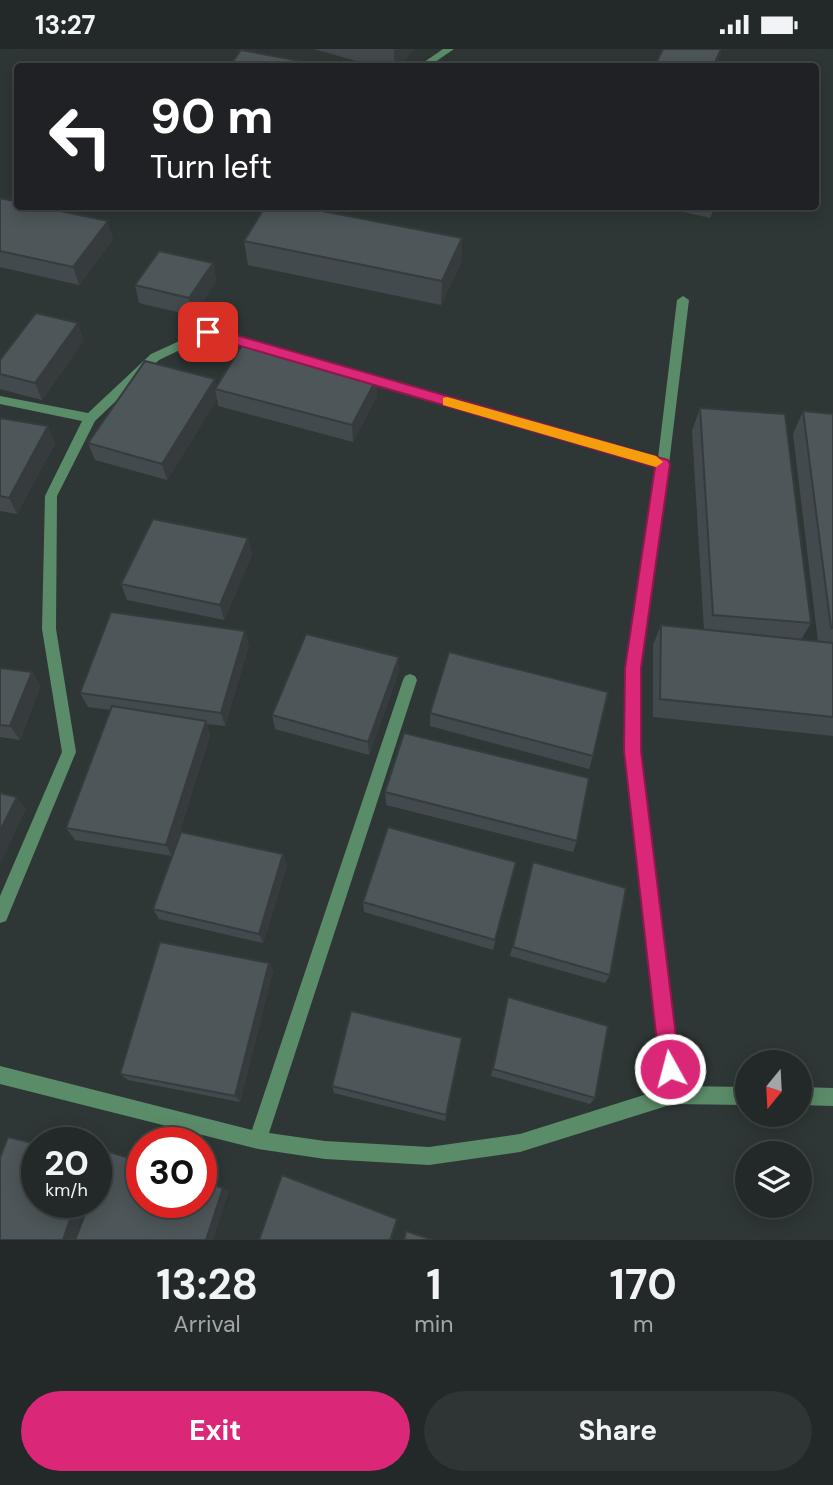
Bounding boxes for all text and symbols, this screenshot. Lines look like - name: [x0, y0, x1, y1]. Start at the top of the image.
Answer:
- text: 13:27: [35, 8, 96, 42]
- text: 90 m: [150, 84, 273, 148]
- icon: left: [35, 91, 126, 182]
- text: Turn left: [150, 146, 272, 188]
- pin: [178, 302, 238, 362]
- icon: arrive: [189, 313, 227, 351]
- position arrow: [633, 1032, 707, 1106]
- north arrow: [735, 1050, 812, 1127]
- map controls: [735, 1050, 812, 1218]
- speed limit sign: 30: [126, 1127, 217, 1218]
- text: 20: [44, 1140, 89, 1186]
- button: layers: [735, 1141, 812, 1218]
- text: km/h: [45, 1178, 88, 1202]
- text: 13:28: [156, 1257, 258, 1312]
- text: 1: [426, 1257, 441, 1312]
- text: 170: [610, 1257, 677, 1312]
- text: Arrival: [174, 1309, 241, 1339]
- text: min: [414, 1309, 453, 1339]
- text: m: [633, 1309, 653, 1339]
- button: Exit: [21, 1391, 410, 1471]
- button: Share: [424, 1391, 812, 1471]

